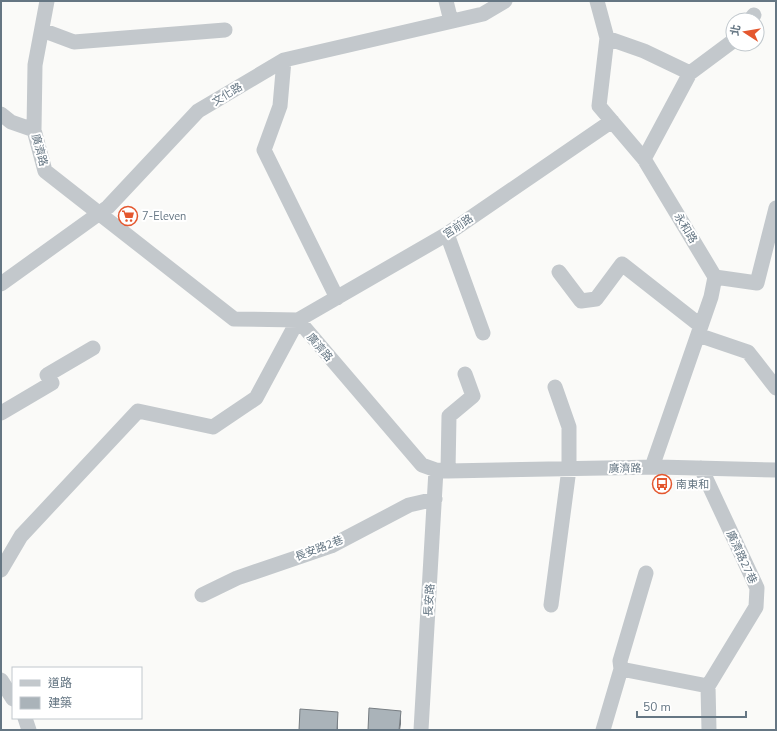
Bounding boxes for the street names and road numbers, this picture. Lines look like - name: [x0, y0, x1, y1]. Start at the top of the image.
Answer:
- street label: 文化路: [209, 80, 245, 109]
- street label: 廣濟路: [28, 132, 51, 168]
- street label: 永和路: [671, 210, 700, 246]
- street label: 宮前路: [440, 211, 476, 242]
- street label: 廣濟路: [303, 330, 336, 365]
- street label: 廣濟路: [608, 461, 642, 476]
- street label: 廣濟路27巷: [723, 528, 760, 586]
- street label: 長安路2巷: [293, 532, 345, 565]
- street label: 長安路: [421, 583, 438, 617]

